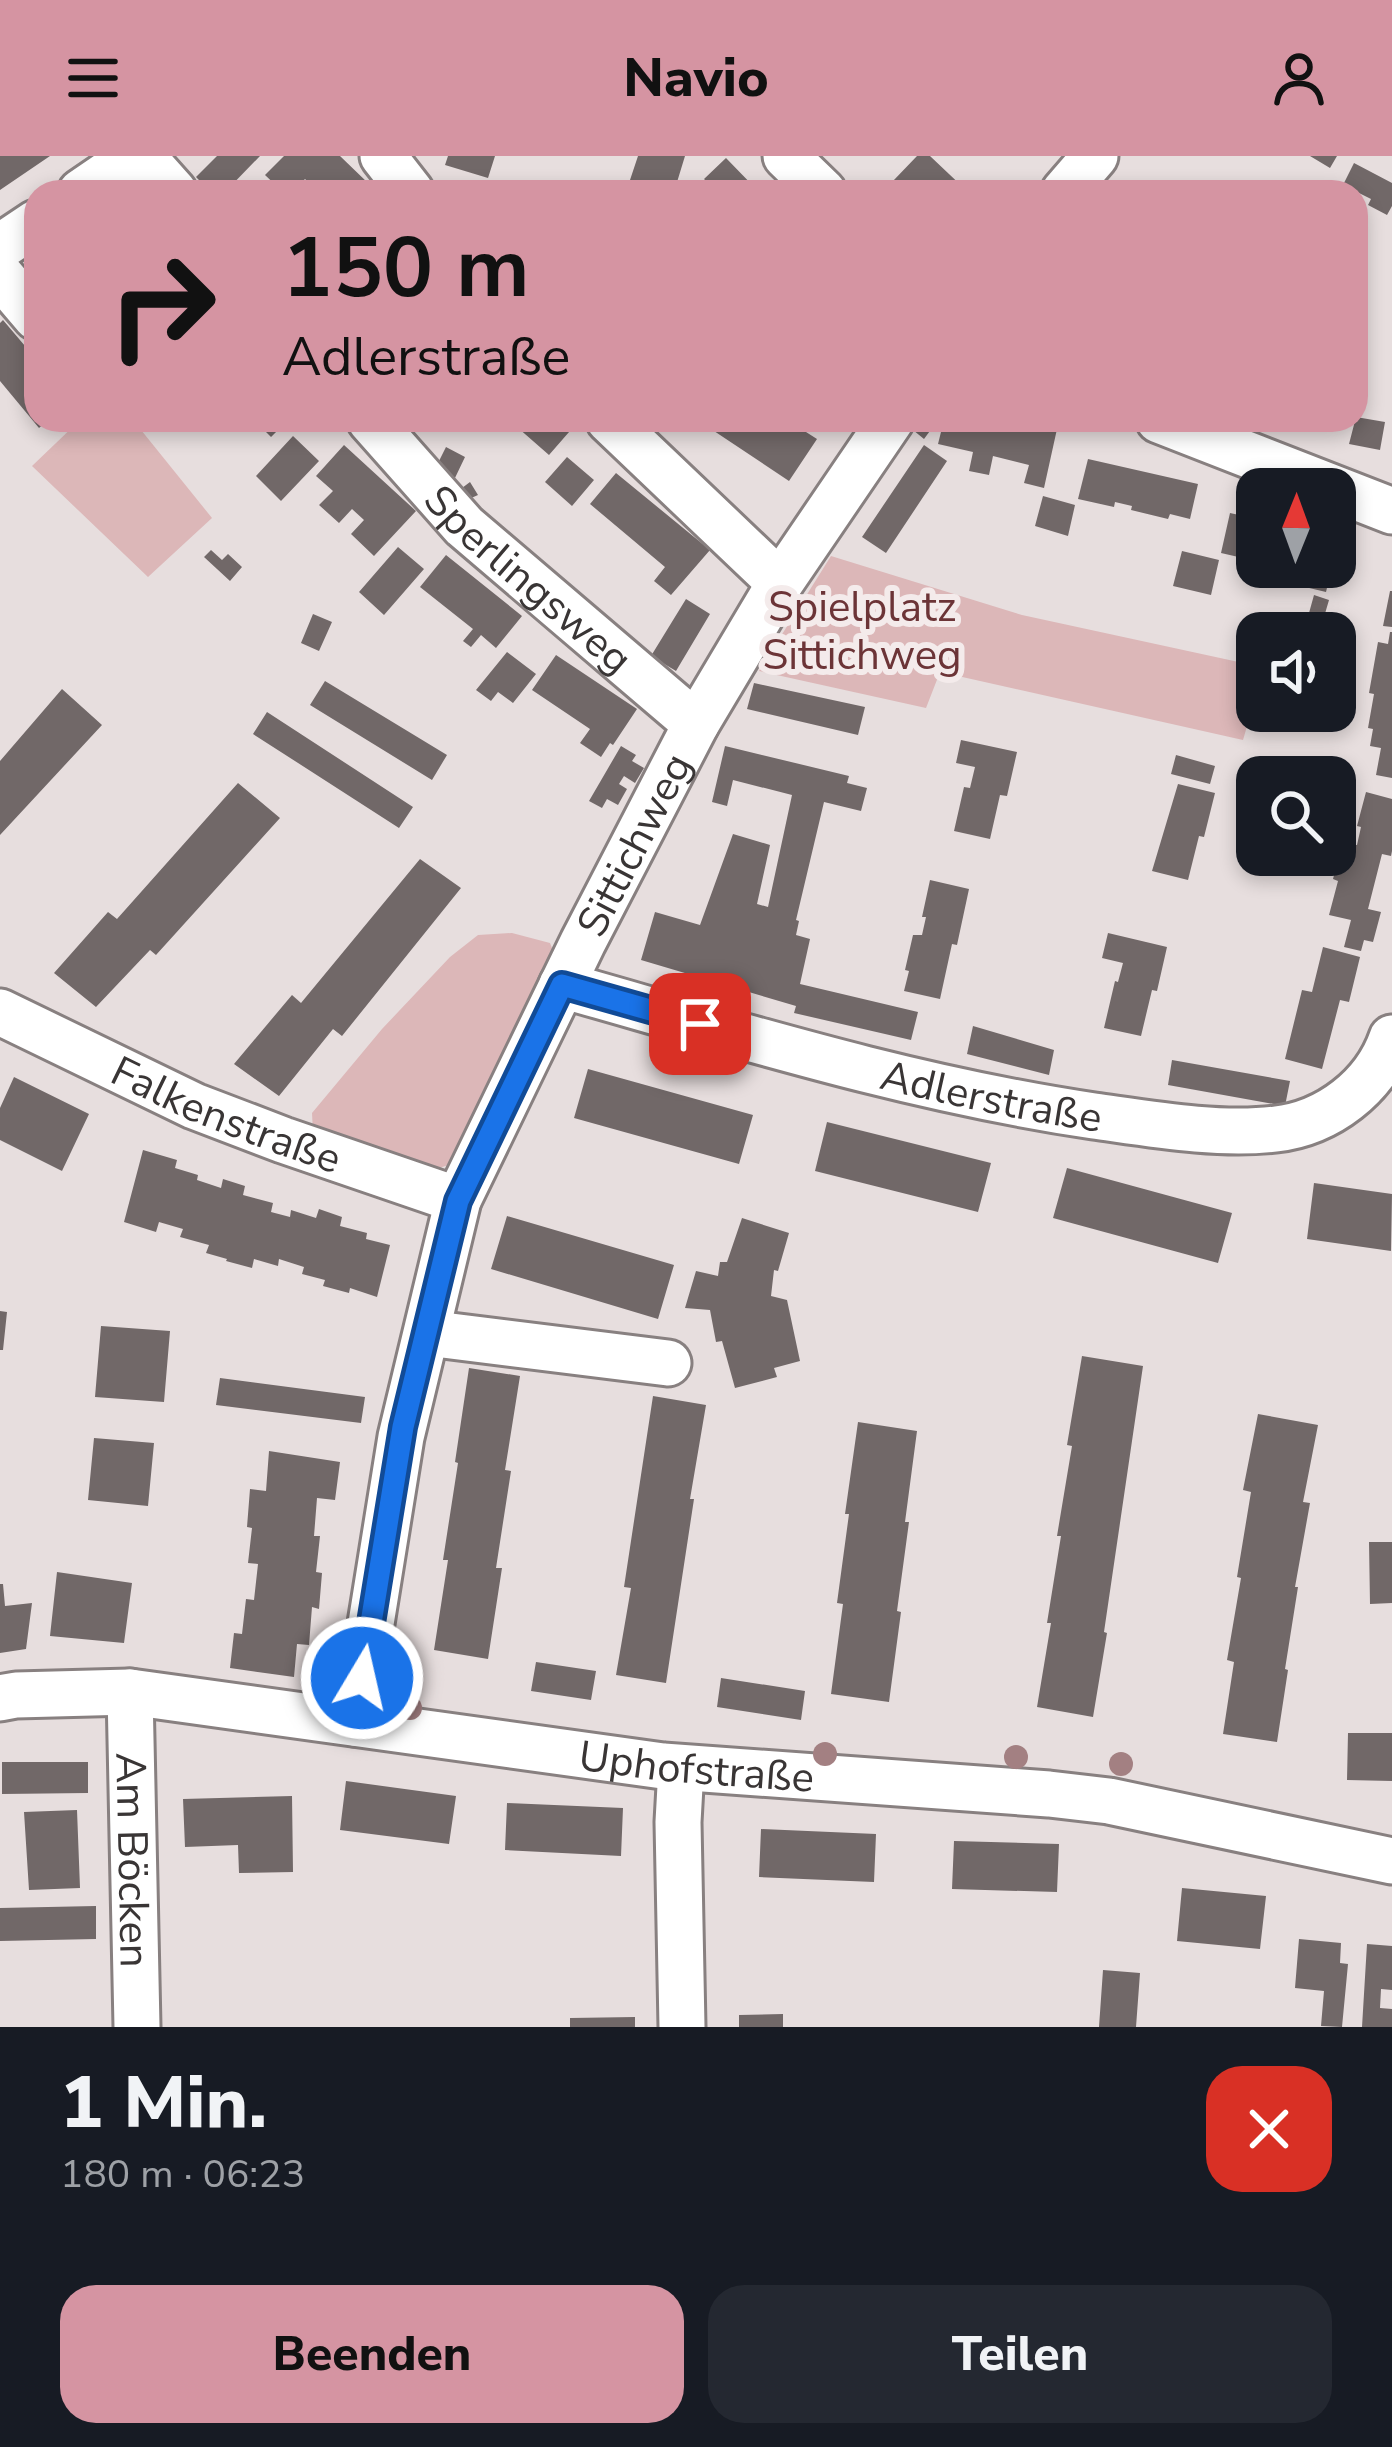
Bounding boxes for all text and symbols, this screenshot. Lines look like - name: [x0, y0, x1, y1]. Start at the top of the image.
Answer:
- text: Navio: [623, 41, 769, 115]
- icon: menu: [60, 45, 126, 111]
- icon: person: [1266, 45, 1332, 111]
- text: 150 m: [282, 211, 530, 326]
- icon: right: [84, 228, 240, 384]
- text: Adlerstraße: [282, 320, 570, 394]
- north arrow: [1236, 468, 1356, 588]
- map controls: [1236, 468, 1356, 876]
- street label: Sperlingsweg: [411, 473, 644, 687]
- park label: Spielplatz Sittichweg: [762, 579, 962, 684]
- button: sound: [1236, 612, 1356, 732]
- street label: Sittichweg: [564, 744, 706, 947]
- button: search: [1236, 756, 1356, 876]
- pin: [649, 973, 751, 1075]
- icon: arrive: [667, 991, 733, 1057]
- street label: Falkenstraße: [101, 1043, 348, 1188]
- street label: Adlerstraße: [875, 1047, 1106, 1147]
- position arrow: [299, 1615, 425, 1741]
- street label: Uphofstraße: [575, 1728, 816, 1807]
- street label: Am Böcken: [101, 1752, 163, 1968]
- text: 1 Min.: [60, 2054, 267, 2152]
- button: close: [1206, 2066, 1332, 2192]
- text: 180 m · 06:23: [60, 2148, 305, 2201]
- button: Beenden: [60, 2285, 684, 2423]
- button: Teilen: [708, 2285, 1332, 2423]

